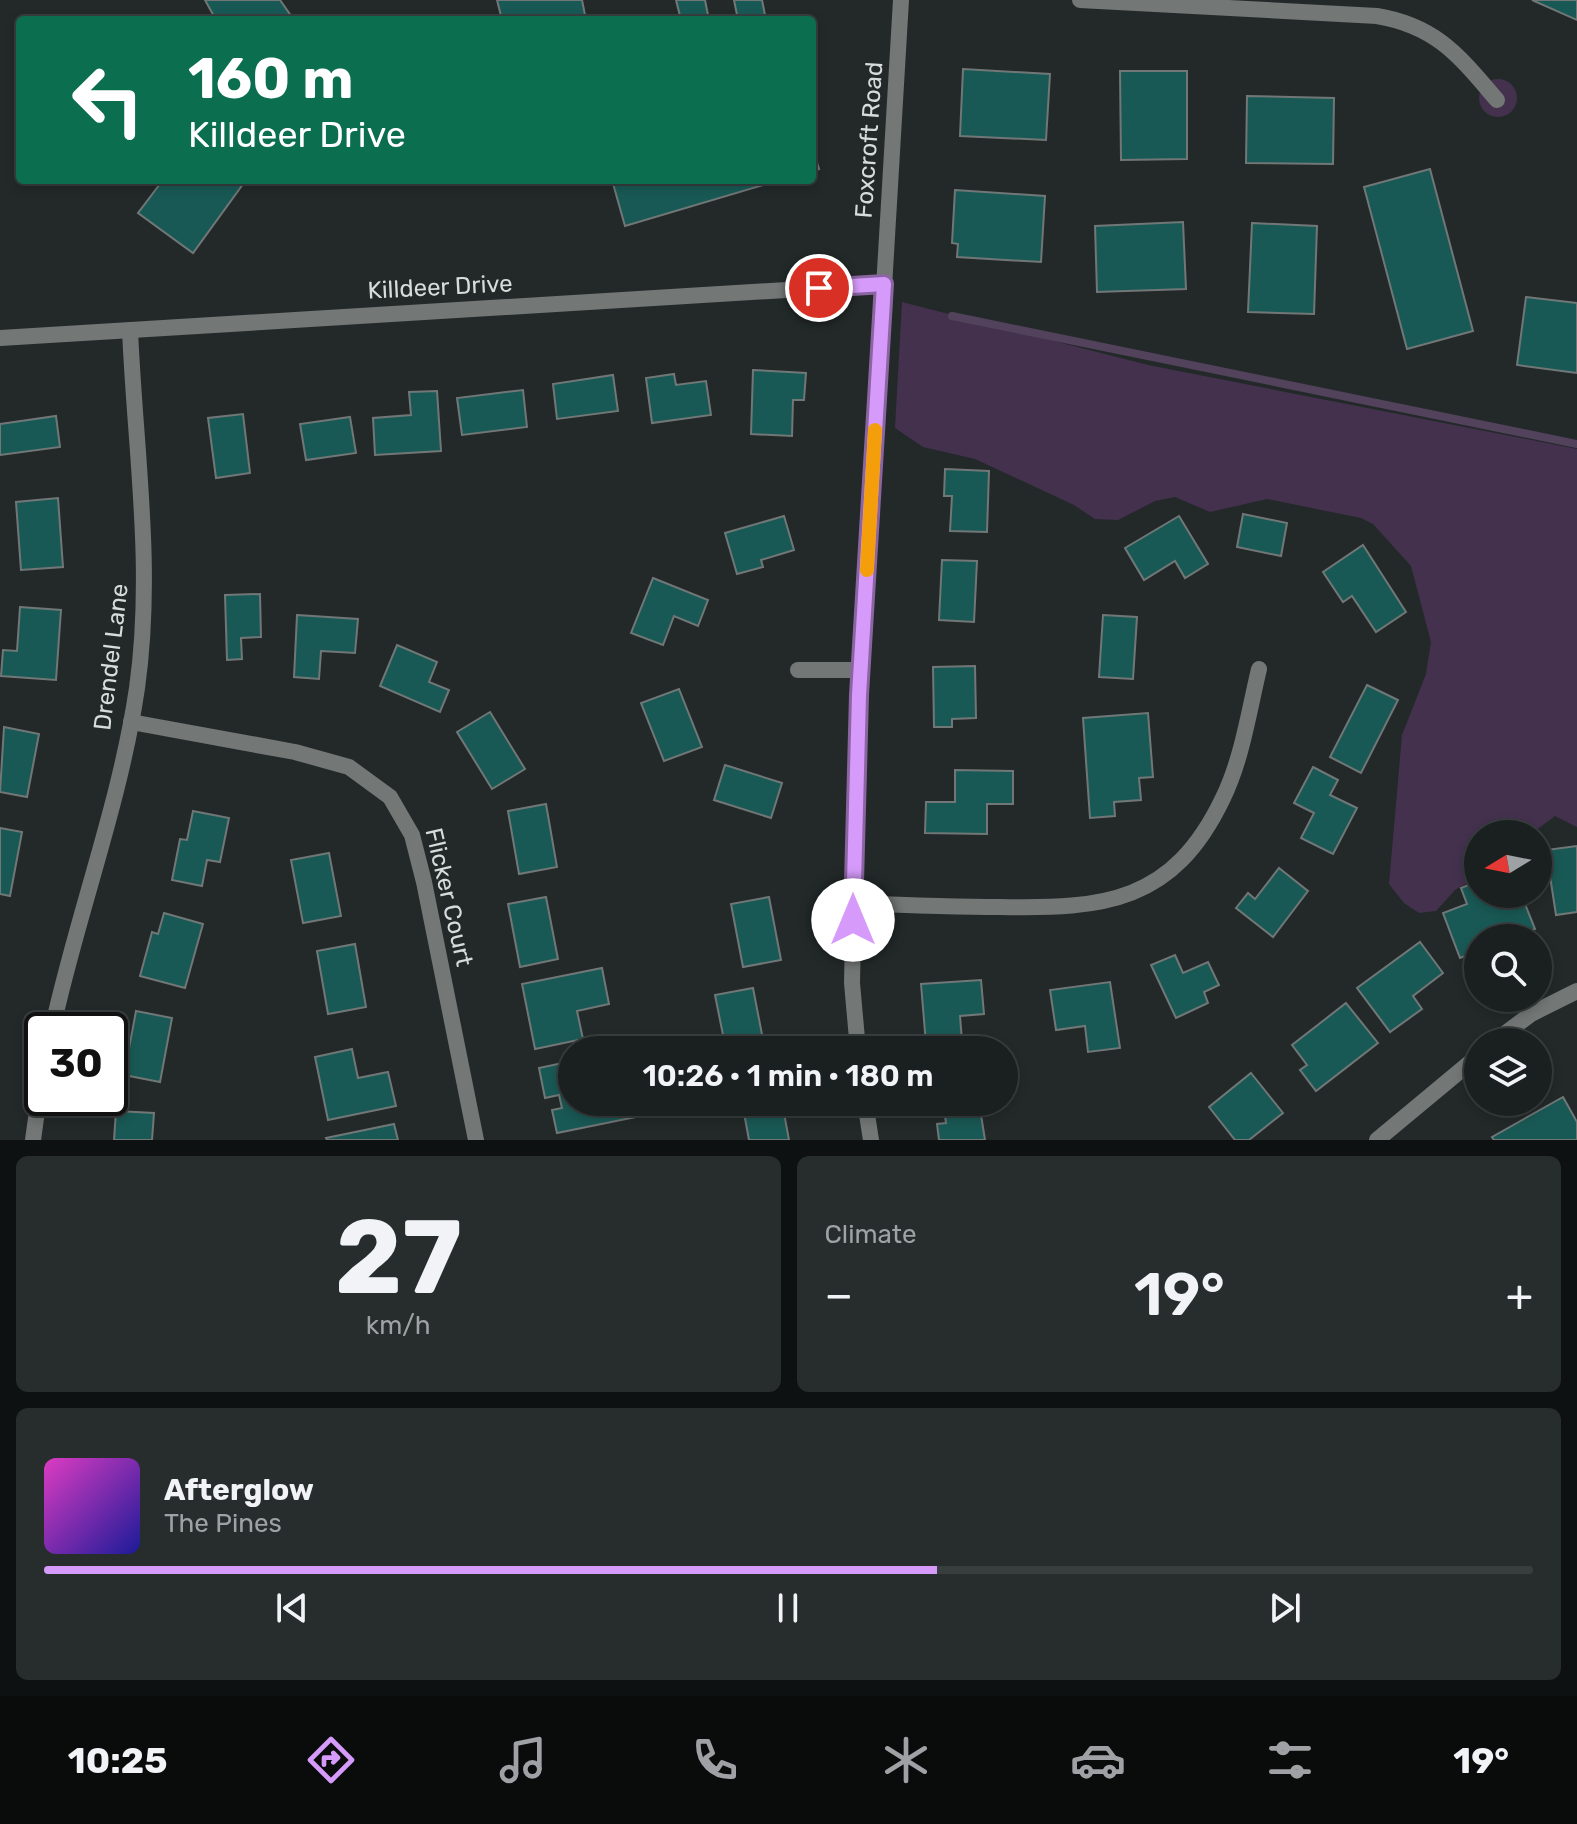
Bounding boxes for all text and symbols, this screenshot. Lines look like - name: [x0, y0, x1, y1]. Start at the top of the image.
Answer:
- text: 160 m: [188, 46, 354, 112]
- icon: left: [56, 48, 160, 152]
- street label: Foxcroft Road: [850, 61, 888, 219]
- text: Killdeer Drive: [188, 113, 406, 156]
- pin: [785, 254, 853, 322]
- icon: arrive: [797, 266, 841, 310]
- street label: Killdeer Drive: [367, 269, 513, 305]
- street label: Drendel Lane: [88, 582, 134, 732]
- north arrow: [1464, 820, 1552, 908]
- map controls: [1464, 820, 1552, 1116]
- street label: Flicker Court: [419, 825, 479, 969]
- position arrow: [811, 878, 895, 962]
- button: search: [1464, 924, 1552, 1012]
- speed limit sign: 30: [24, 1012, 128, 1116]
- button: layers: [1464, 1028, 1552, 1116]
- text: 10:26 · 1 min · 180 m: [642, 1058, 934, 1094]
- text: 27: [335, 1196, 462, 1319]
- text: Climate: [825, 1219, 917, 1250]
- text: 19°: [1134, 1259, 1225, 1330]
- text: −: [825, 1269, 853, 1321]
- text: +: [1506, 1269, 1533, 1321]
- text: km/h: [366, 1310, 431, 1341]
- text: Afterglow: [164, 1472, 314, 1508]
- text: The Pines: [164, 1508, 282, 1539]
- icon: previous: [270, 1586, 314, 1630]
- icon: pause: [766, 1586, 810, 1630]
- icon: next: [1263, 1586, 1307, 1630]
- icon: directions: [303, 1732, 359, 1788]
- icon: music: [495, 1732, 551, 1788]
- icon: phone: [687, 1732, 743, 1788]
- icon: climate: [878, 1732, 934, 1788]
- icon: car: [1070, 1732, 1126, 1788]
- icon: filters: [1262, 1732, 1318, 1788]
- text: 10:25: [68, 1739, 167, 1782]
- text: 19°: [1453, 1739, 1509, 1782]

